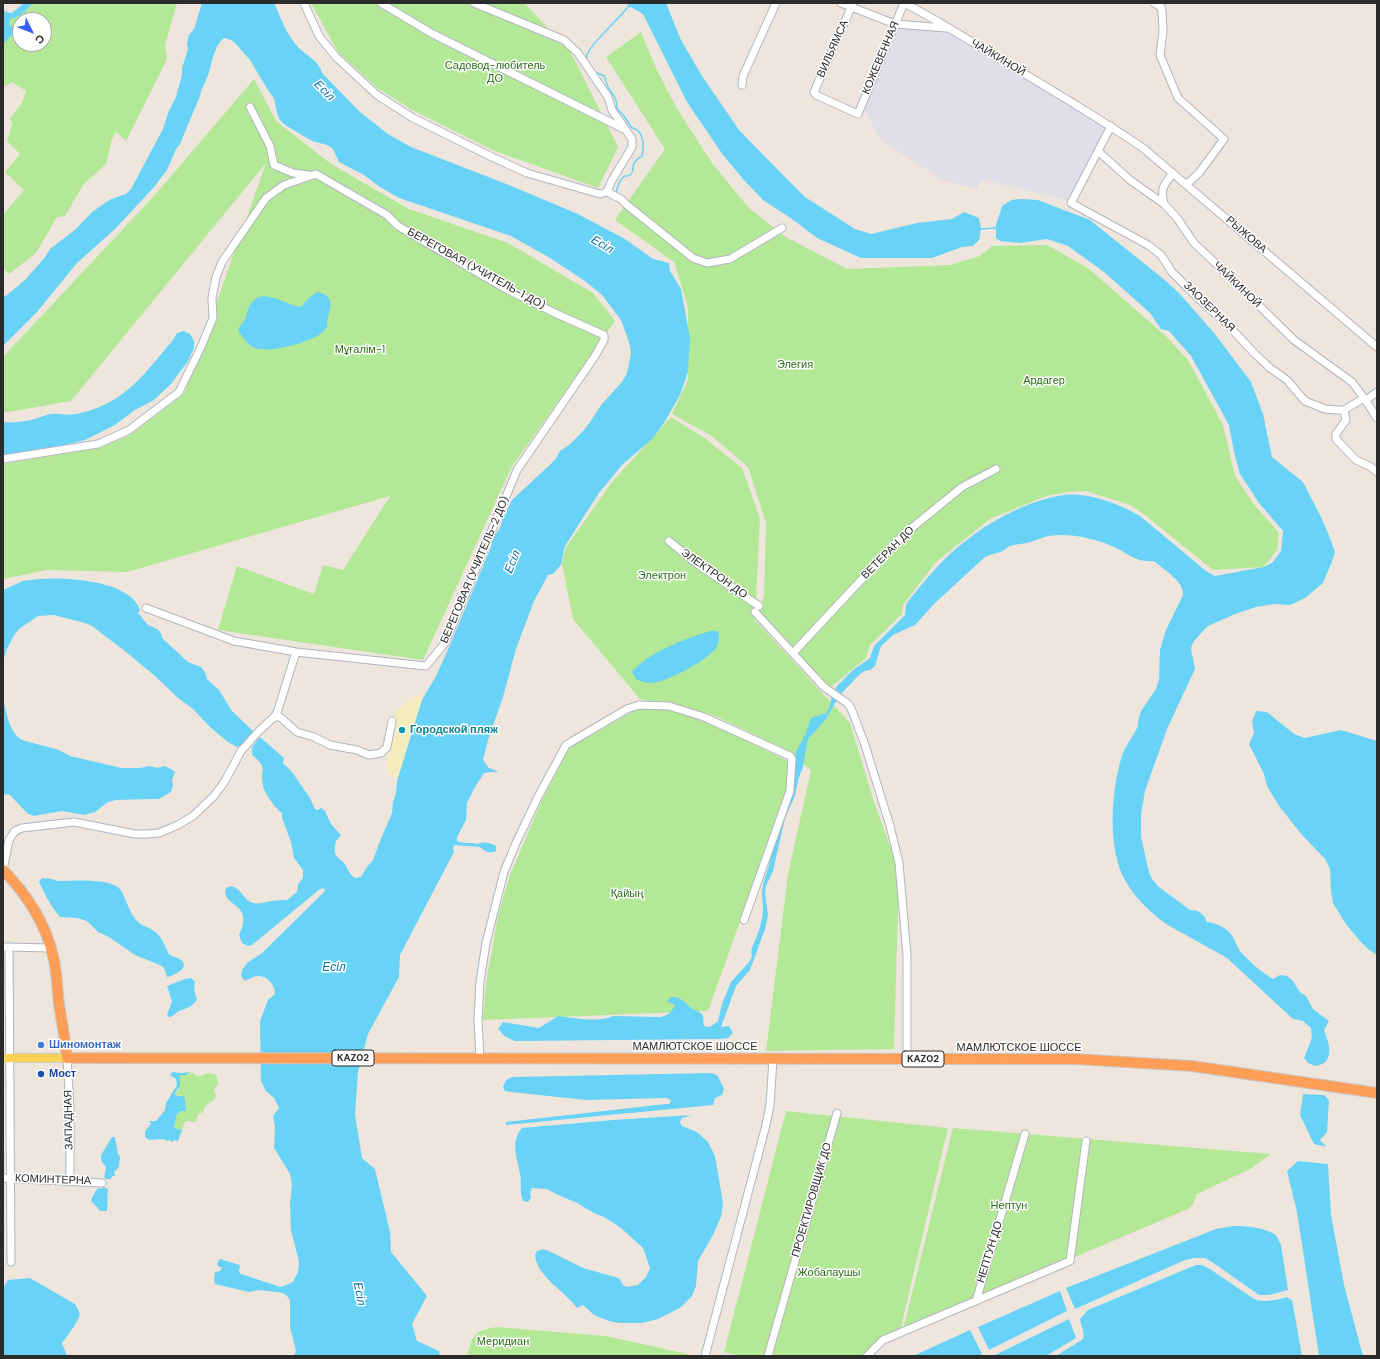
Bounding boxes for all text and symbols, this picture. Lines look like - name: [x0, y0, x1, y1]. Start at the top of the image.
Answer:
- north arrow: [12, 12, 52, 52]
- street label: ВИЛЬЯМСА: [814, 18, 852, 80]
- street label: КОЖЕВЕННАЯ: [860, 20, 902, 96]
- text: С: [32, 32, 48, 47]
- street label: ЧАЙКИНОЙ: [968, 37, 1028, 79]
- park label: Садовод-любитель ДО: [445, 59, 545, 85]
- water label: Есіл: [311, 78, 337, 104]
- street label: РЫЖОВА: [1223, 214, 1269, 256]
- street label: БЕРЕГОВАЯ (УЧИТЕЛЬ-1 ДО): [405, 226, 547, 312]
- water label: Есіл: [588, 233, 616, 257]
- street label: ЧАЙКИНОЙ: [1210, 259, 1264, 311]
- street label: ЗАОЗЕРНАЯ: [1180, 279, 1238, 335]
- park label: Мұғалім-1: [335, 343, 385, 357]
- park label: Элегия: [777, 358, 813, 372]
- park label: Ардагер: [1023, 374, 1065, 388]
- street label: БЕРЕГОВАЯ (УЧИТЕЛЬ-2 ДО): [438, 494, 512, 646]
- street label: ВЕТЕРАН ДО: [859, 524, 917, 582]
- street label: ЭЛЕКТРОН ДО: [678, 546, 750, 602]
- water label: Есіл: [502, 548, 524, 576]
- park label: Электрон: [638, 569, 686, 583]
- place label: Городской пляж: [410, 723, 498, 737]
- marker: Городской пляж: [397, 725, 407, 735]
- park label: Қайың: [611, 887, 643, 901]
- water label: Есіл: [322, 961, 346, 975]
- place label: Шиномонтаж: [49, 1038, 121, 1052]
- marker: Шиномонтаж: [36, 1040, 46, 1050]
- street label: МАМЛЮТСКОЕ ШОССЕ: [632, 1040, 758, 1054]
- street label: МАМЛЮТСКОЕ ШОССЕ: [956, 1041, 1082, 1055]
- road number: KAZ02: [332, 1050, 374, 1066]
- road number: KAZ02: [902, 1051, 944, 1067]
- place label: Мост: [49, 1067, 76, 1081]
- marker: Мост: [36, 1069, 46, 1079]
- street label: ЗАПАДНАЯ: [62, 1090, 76, 1150]
- street label: ПРОЕКТИРОВЩИК ДО: [789, 1141, 835, 1259]
- street label: КОМИНТЕРНА: [15, 1172, 91, 1188]
- park label: Нептун: [991, 1199, 1027, 1213]
- street label: НЕПТУН ДО: [974, 1220, 1006, 1284]
- park label: Жобалаушы: [798, 1266, 860, 1280]
- water label: Есіл: [350, 1281, 368, 1307]
- park label: Меридиан: [477, 1335, 529, 1349]

